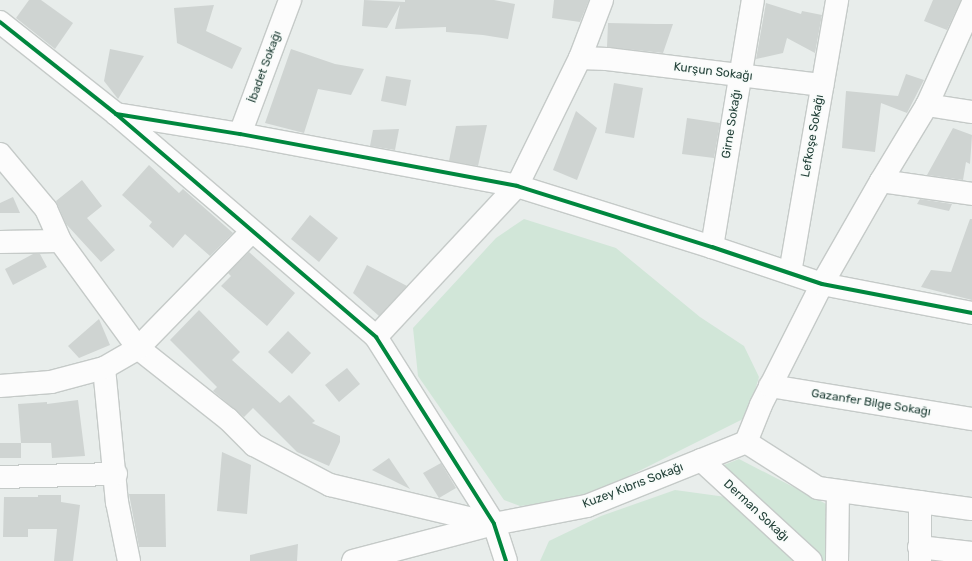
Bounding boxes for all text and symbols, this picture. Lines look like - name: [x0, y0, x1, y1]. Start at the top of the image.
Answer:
- street label: İbadet Sokağı: [245, 29, 285, 105]
- street label: Kurşun Sokağı: [673, 60, 753, 84]
- street label: Girne Sokağı: [719, 88, 745, 160]
- street label: Lefkoşe Sokağı: [799, 94, 827, 178]
- street label: Gazanfer Bilge Sokağı: [810, 386, 932, 420]
- street label: Kuzey Kıbrıs Sokağı: [580, 460, 686, 512]
- street label: Derman Sokağı: [720, 477, 792, 545]

